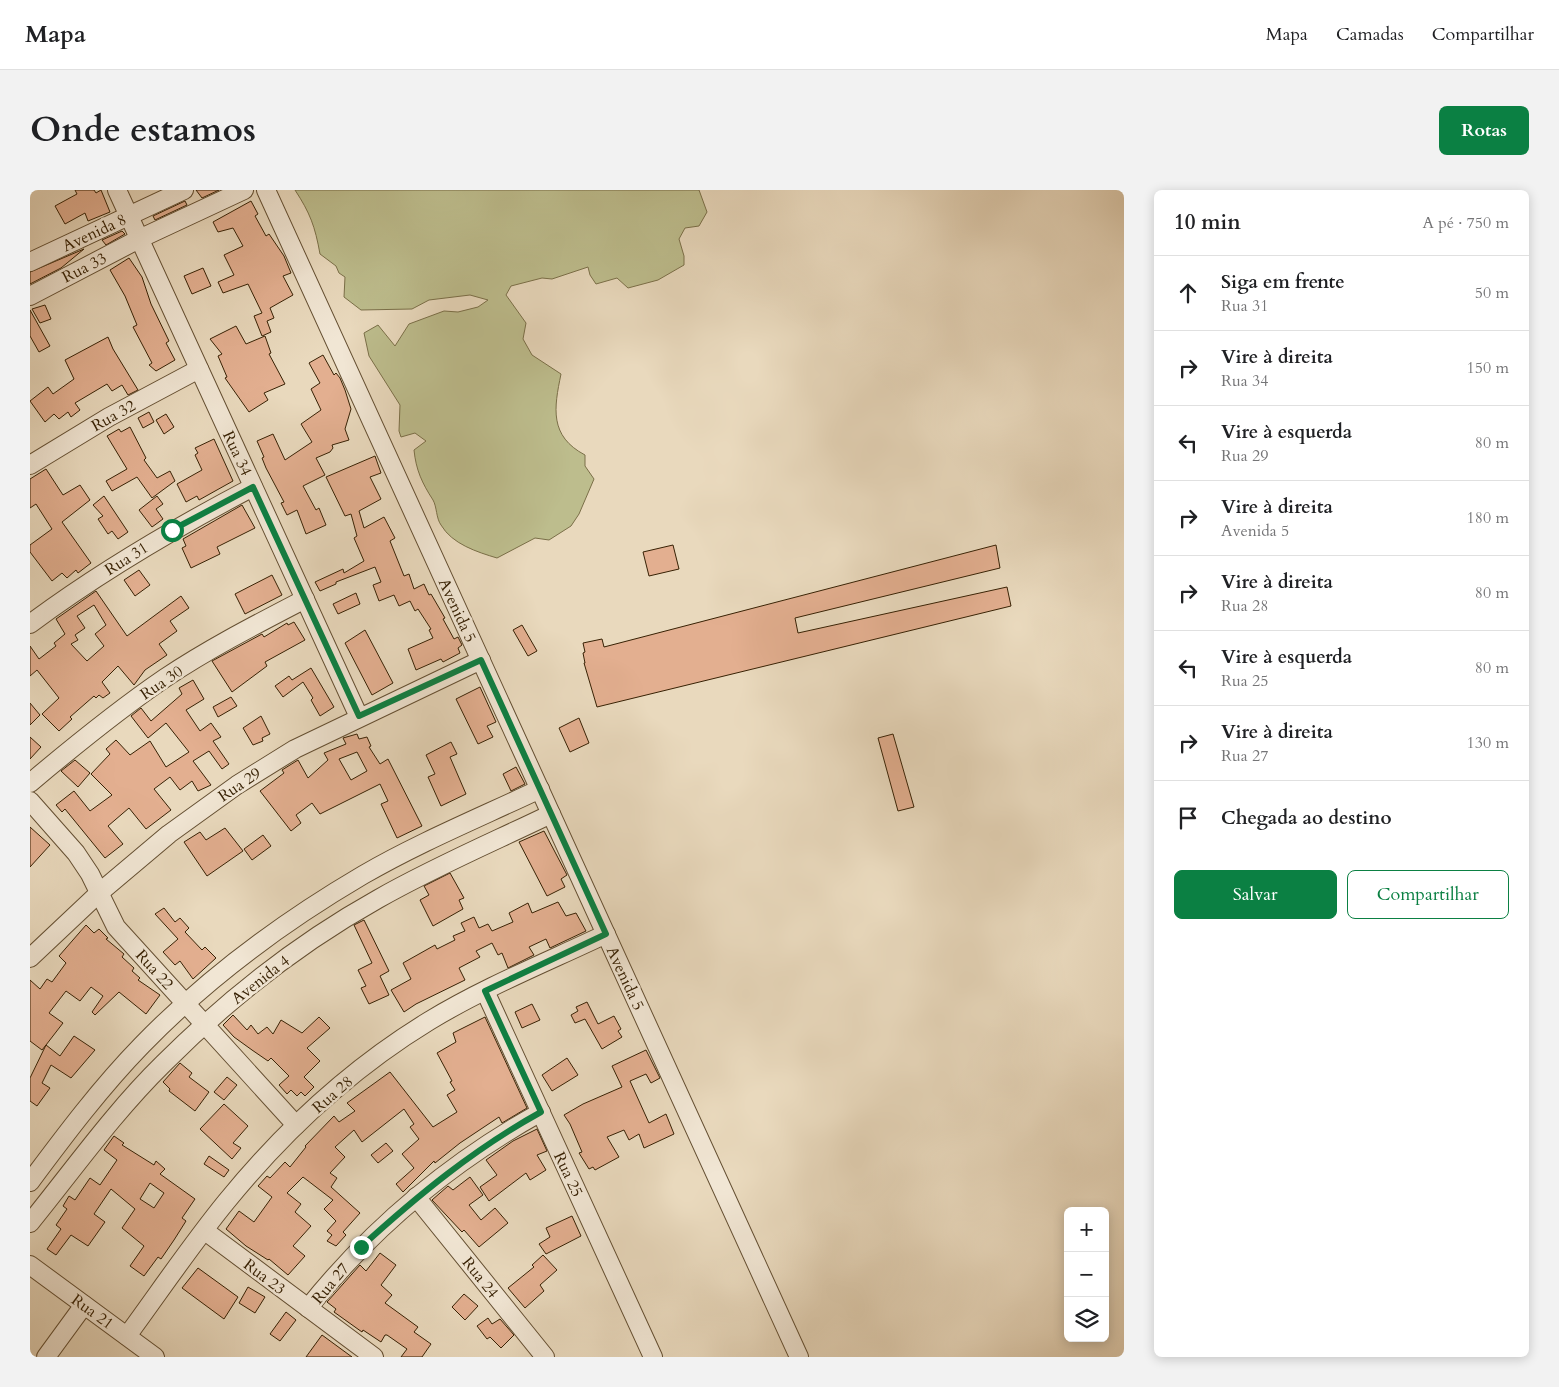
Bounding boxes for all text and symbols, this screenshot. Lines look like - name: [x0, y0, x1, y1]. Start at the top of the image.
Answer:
- text: Mapa: [25, 18, 86, 51]
- text: Mapa: [1266, 22, 1308, 47]
- text: Camadas: [1336, 22, 1404, 47]
- text: Compartilhar: [1432, 22, 1534, 47]
- text: Onde estamos: [30, 106, 256, 154]
- button: Rotas: [1439, 106, 1529, 155]
- text: 10 min: [1174, 208, 1241, 237]
- street label: Avenida 8: [59, 209, 130, 257]
- text: A pé · 750 m: [1422, 212, 1509, 234]
- street label: Rua 33: [58, 247, 111, 288]
- text: Siga em frente: [1221, 269, 1345, 295]
- icon: ahead: [1174, 279, 1202, 307]
- text: 50 m: [1475, 282, 1509, 304]
- text: Rua 31: [1221, 295, 1268, 317]
- text: Vire à direita: [1221, 344, 1333, 370]
- icon: right: [1174, 354, 1202, 382]
- text: 150 m: [1467, 357, 1509, 379]
- text: Rua 34: [1221, 370, 1268, 392]
- street label: Rua 32: [87, 395, 140, 437]
- text: Vire à esquerda: [1221, 419, 1352, 445]
- street label: Rua 34: [217, 427, 257, 480]
- icon: left: [1174, 429, 1202, 457]
- text: 80 m: [1475, 432, 1509, 454]
- text: Rua 29: [1221, 445, 1268, 467]
- text: Vire à direita: [1221, 494, 1333, 520]
- icon: right: [1174, 504, 1202, 532]
- text: 180 m: [1467, 507, 1509, 529]
- route start: [161, 519, 184, 542]
- text: Avenida 5: [1221, 520, 1289, 542]
- street label: Rua 31: [101, 537, 152, 581]
- text: Vire à direita: [1221, 569, 1333, 595]
- street label: Avenida 5: [433, 575, 481, 646]
- icon: right: [1174, 579, 1202, 607]
- text: 80 m: [1475, 582, 1509, 604]
- text: Rua 28: [1221, 595, 1268, 617]
- text: Vire à esquerda: [1221, 644, 1352, 670]
- icon: left: [1174, 654, 1202, 682]
- text: 80 m: [1475, 657, 1509, 679]
- street label: Rua 30: [136, 660, 187, 705]
- text: Rua 25: [1221, 670, 1268, 692]
- text: Vire à direita: [1221, 719, 1333, 745]
- icon: right: [1174, 729, 1202, 757]
- text: 130 m: [1467, 732, 1509, 754]
- text: Rua 27: [1221, 745, 1268, 767]
- street label: Rua 29: [214, 762, 265, 807]
- icon: arrive: [1174, 804, 1202, 832]
- text: Chegada ao destino: [1221, 805, 1392, 831]
- button: Salvar: [1174, 870, 1337, 919]
- button: Compartilhar: [1347, 870, 1509, 919]
- street label: Avenida 5: [601, 943, 649, 1014]
- street label: Rua 22: [130, 945, 178, 995]
- street label: Avenida 4: [227, 950, 294, 1009]
- street label: Rua 28: [308, 1071, 358, 1119]
- street label: Rua 25: [548, 1148, 588, 1201]
- map controls: [1064, 1207, 1109, 1342]
- button: +: [1064, 1207, 1109, 1252]
- route end: [350, 1236, 373, 1259]
- street label: Rua 24: [457, 1252, 504, 1303]
- button: −: [1064, 1252, 1109, 1297]
- street label: Rua 23: [239, 1254, 290, 1300]
- street label: Rua 27: [307, 1258, 354, 1309]
- street label: Rua 21: [67, 1289, 118, 1335]
- button: layers: [1064, 1297, 1109, 1342]

